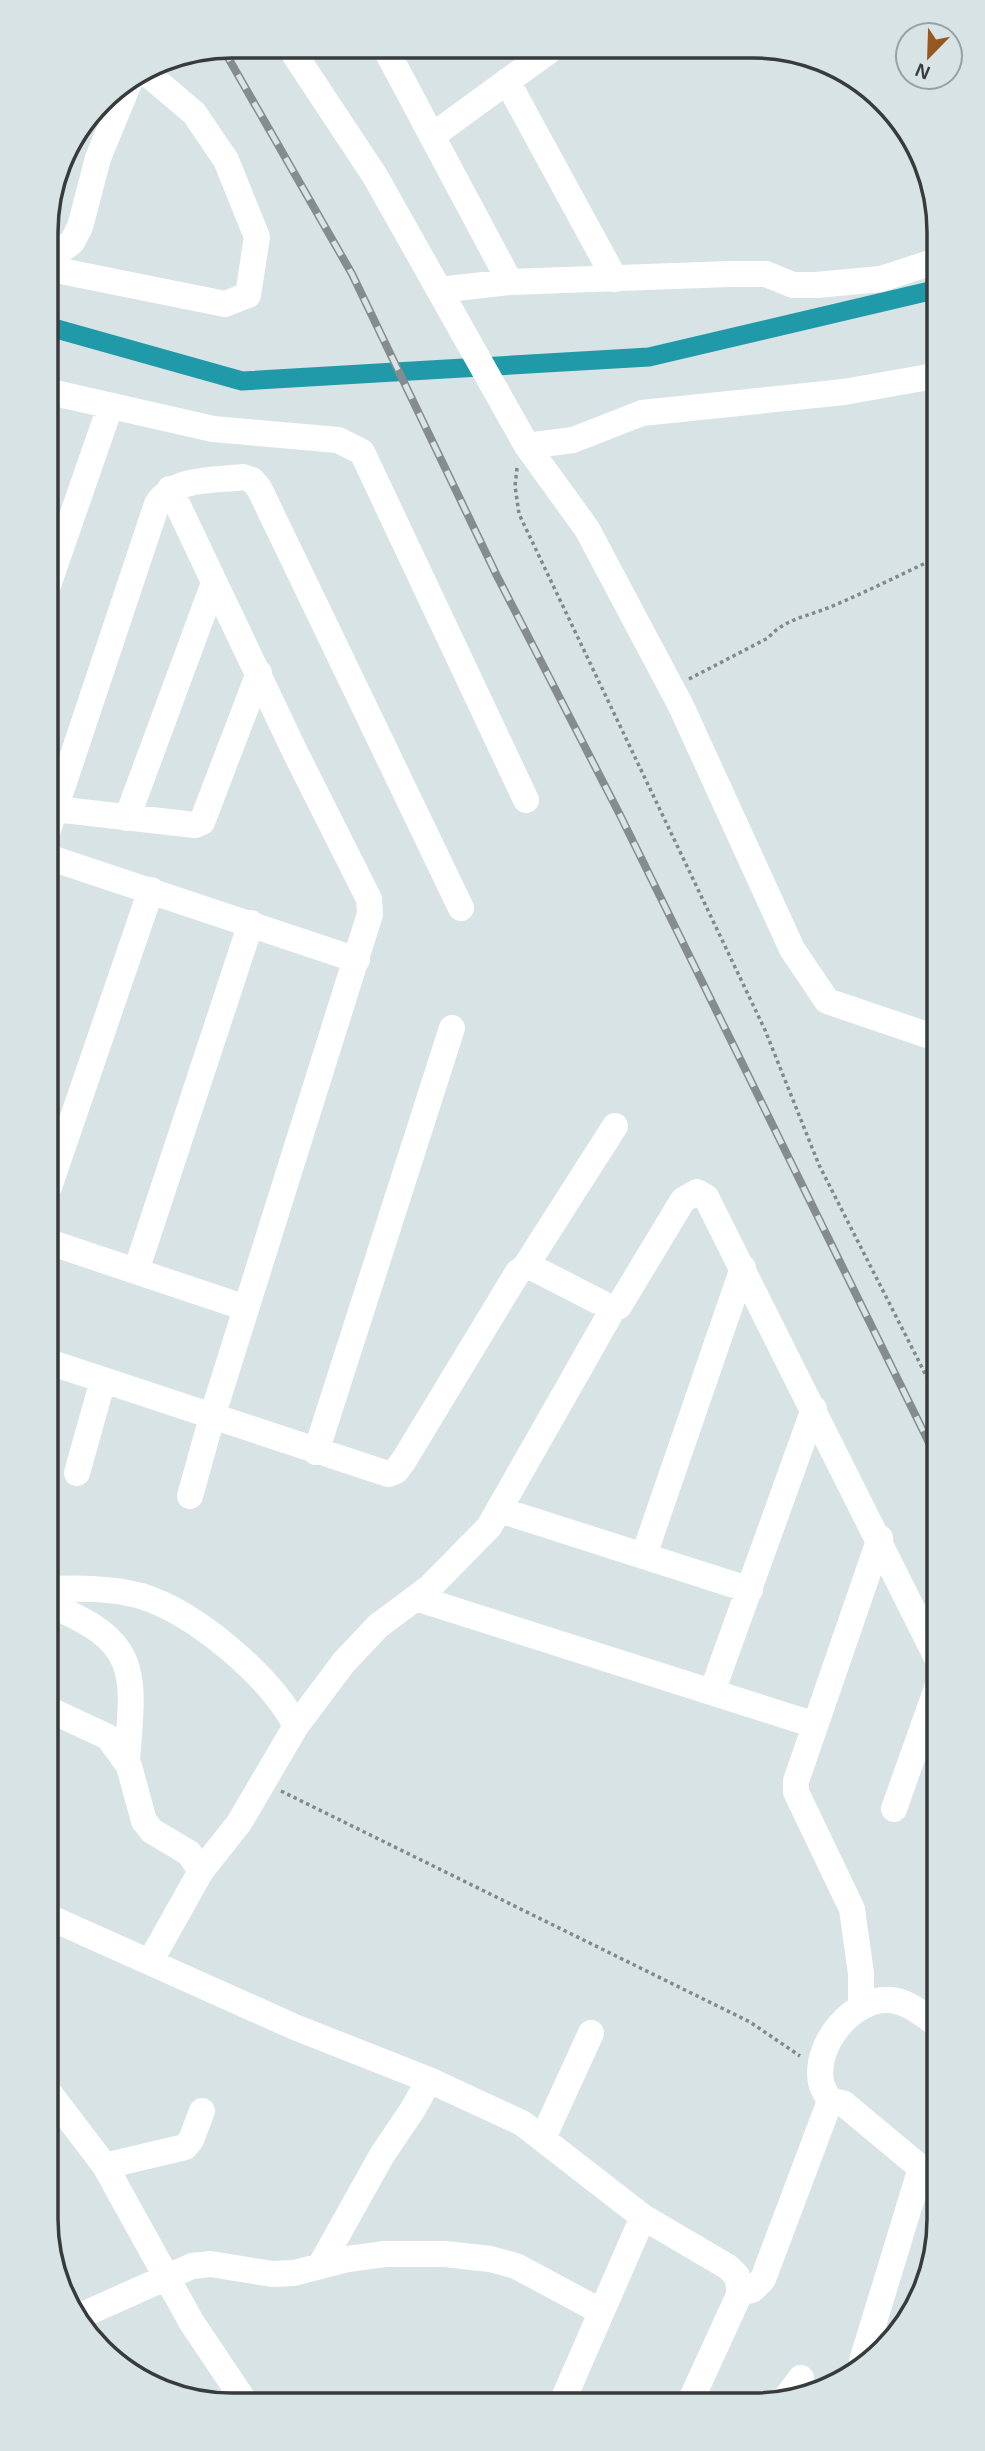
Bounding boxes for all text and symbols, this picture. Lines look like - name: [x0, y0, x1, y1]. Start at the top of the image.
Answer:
- north arrow: [894, 21, 964, 91]
- text: N: [912, 59, 933, 84]

